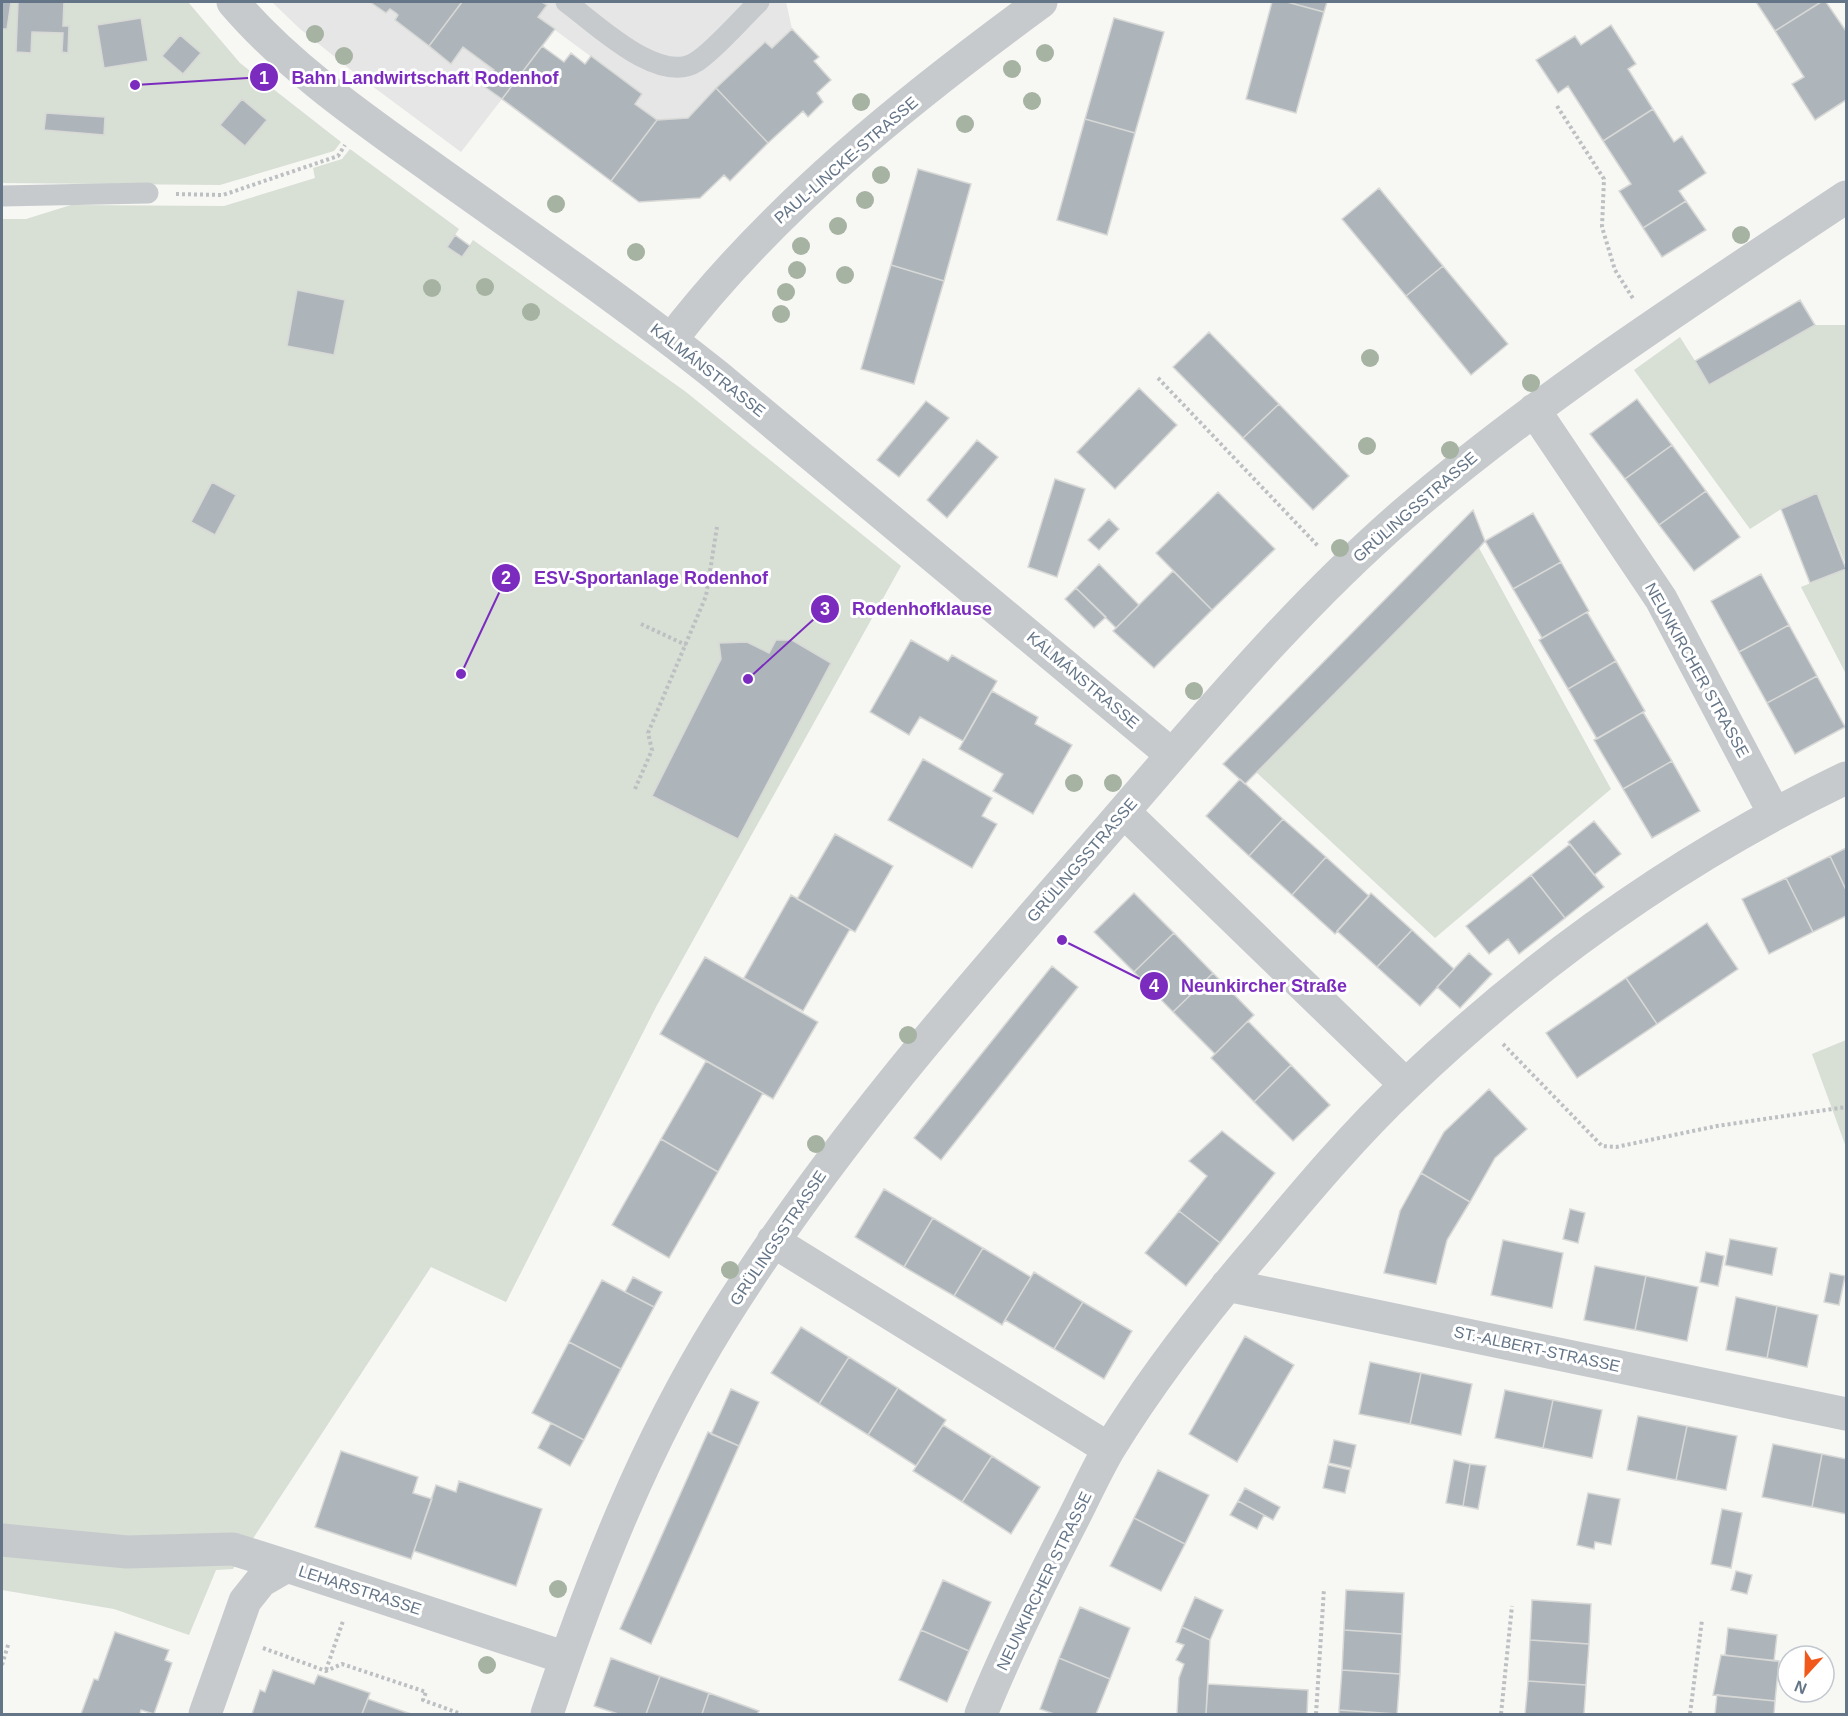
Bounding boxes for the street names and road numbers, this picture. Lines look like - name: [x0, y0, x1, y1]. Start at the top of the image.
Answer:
- street label: PAUL-LINCKE-STRASSE: [771, 93, 921, 227]
- street label: KÁLMÁNSTRASSE: [647, 319, 769, 420]
- street label: GRÜLINGSSTRASSE: [1350, 449, 1480, 565]
- street label: NEUNKIRCHER STRASSE: [1642, 580, 1752, 760]
- street label: KÁLMÁNSTRASSE: [1024, 628, 1143, 732]
- street label: GRÜLINGSSTRASSE: [1024, 795, 1140, 925]
- street label: GRÜLINGSSTRASSE: [727, 1168, 829, 1308]
- street label: ST.-ALBERT-STRASSE: [1452, 1323, 1622, 1375]
- street label: NEUNKIRCHER STRASSE: [993, 1489, 1095, 1673]
- street label: LEHARSTRASSE: [296, 1562, 424, 1618]

